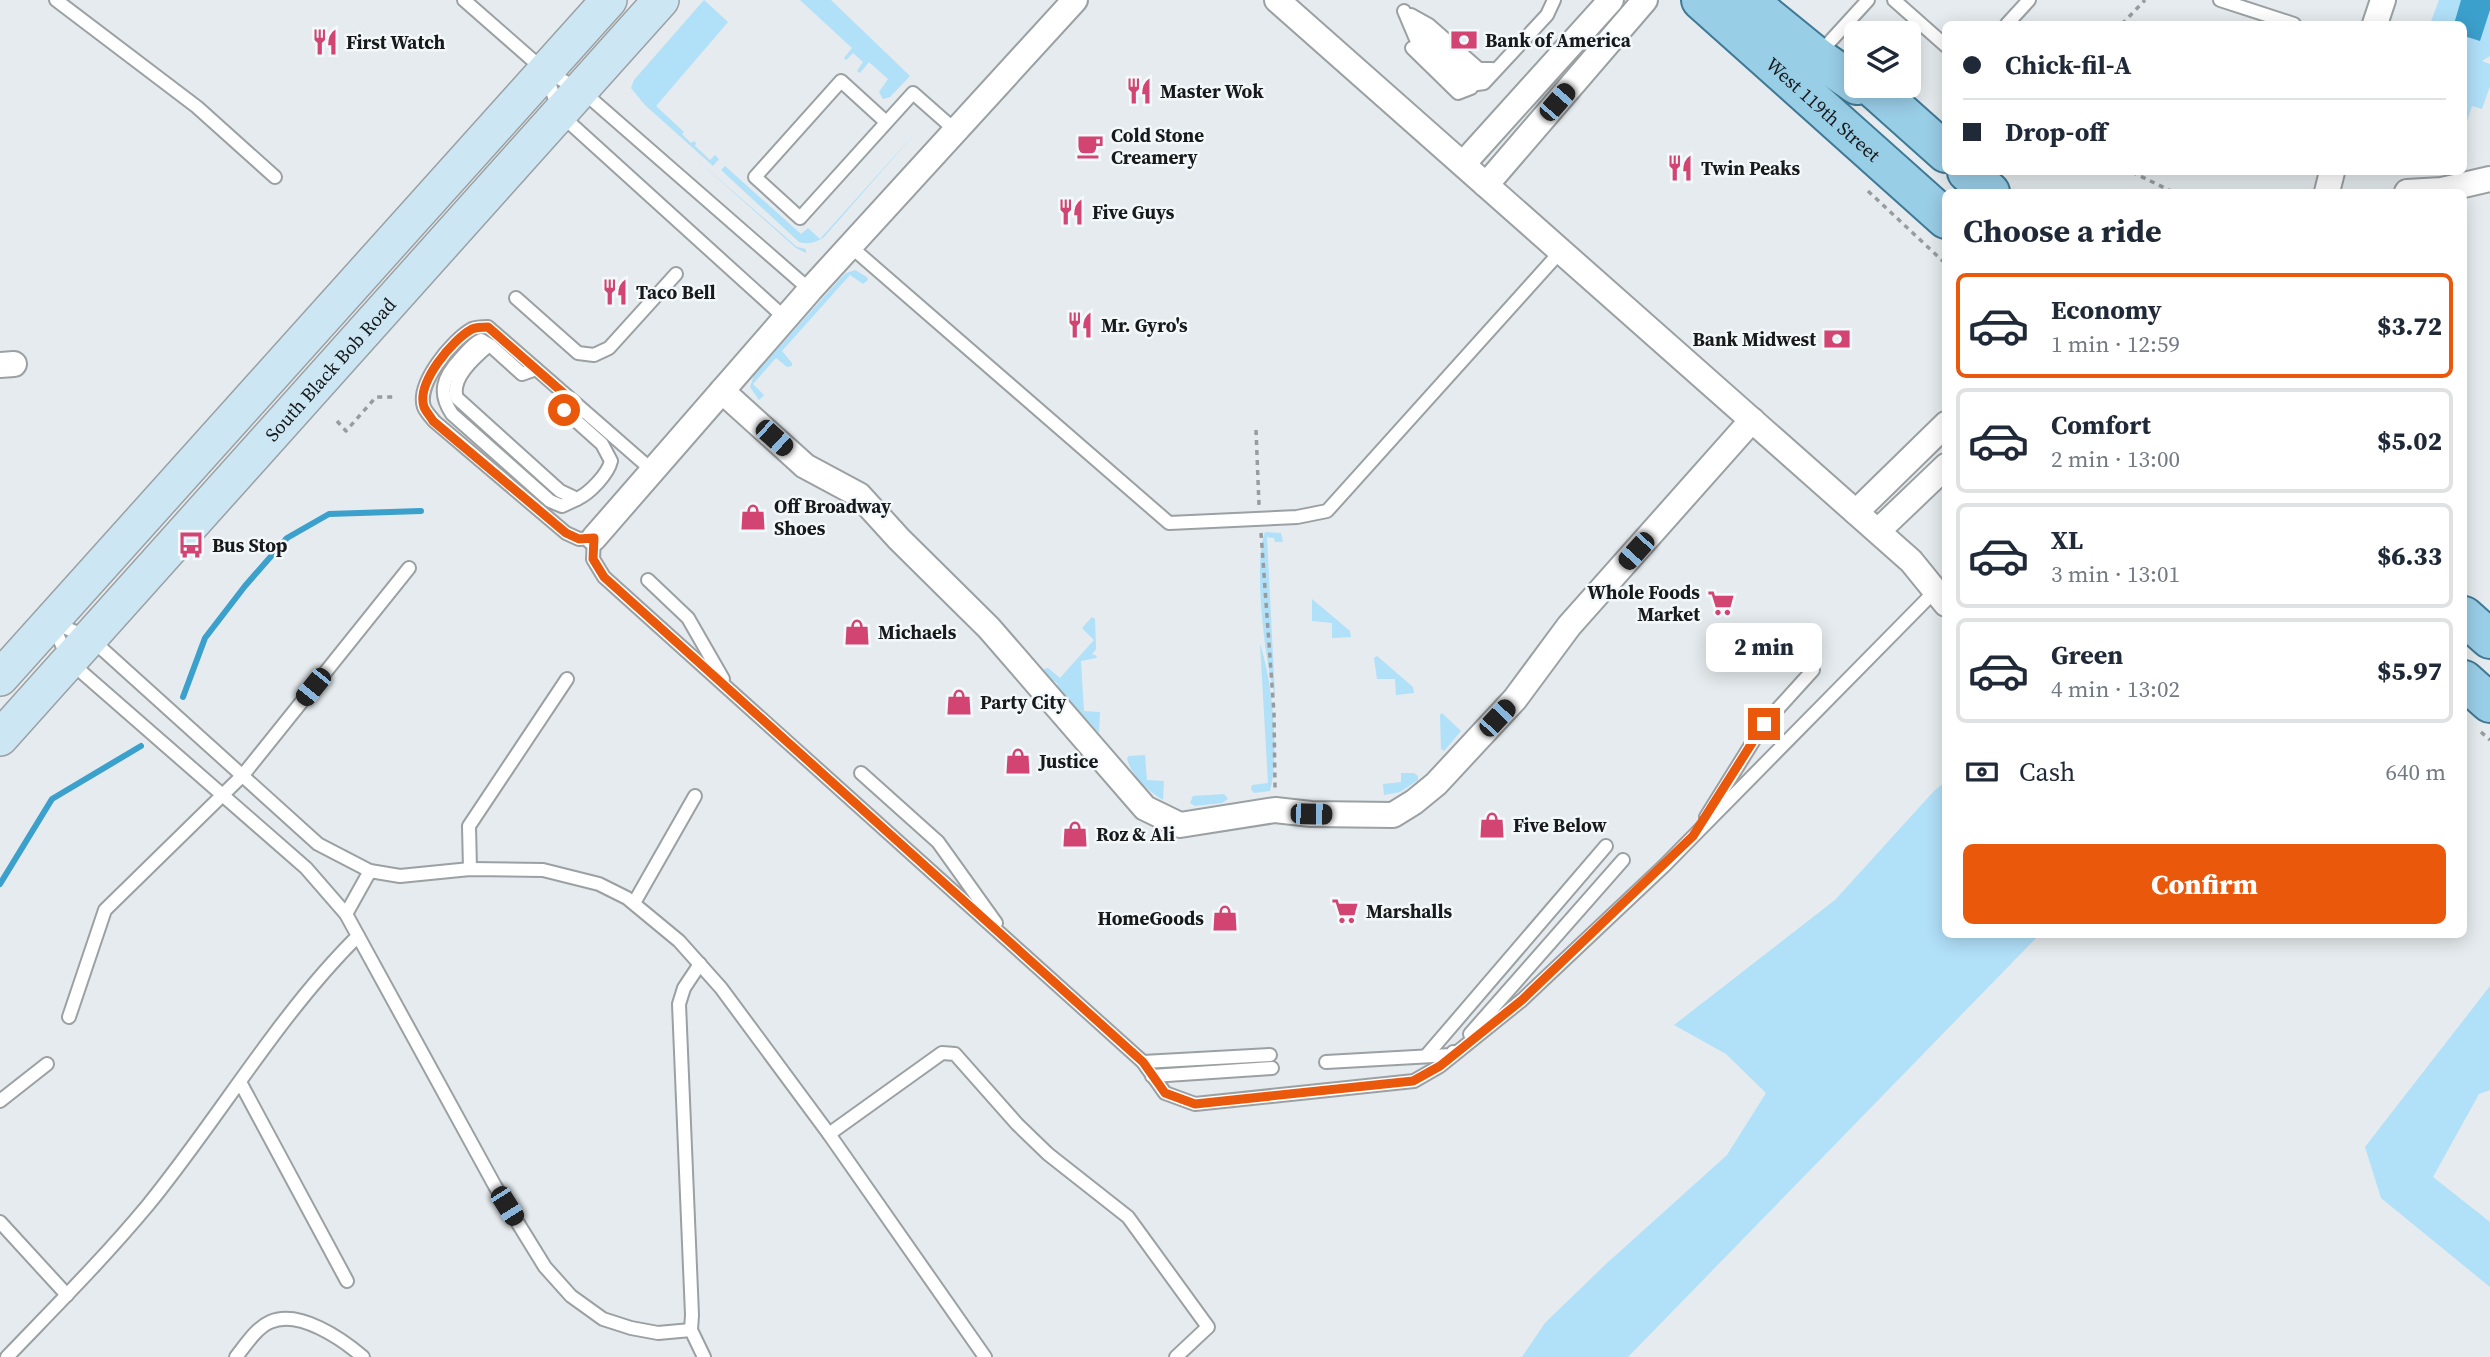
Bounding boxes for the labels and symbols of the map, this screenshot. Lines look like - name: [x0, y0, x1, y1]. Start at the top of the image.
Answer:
- bank icon: Bank of America: [1449, 25, 1479, 55]
- restaurant icon: First Watch: [310, 27, 340, 57]
- place label: Bank of America: [1485, 27, 1632, 53]
- place label: First Watch: [346, 29, 445, 55]
- street label: West 119th Street: [1760, 51, 1887, 168]
- restaurant icon: Master Wok: [1124, 76, 1154, 106]
- place label: Master Wok: [1160, 78, 1264, 104]
- car: [1536, 79, 1579, 125]
- place label: Cold Stone Creamery: [1111, 122, 1204, 170]
- cafe icon: Cold Stone Creamery: [1075, 131, 1105, 161]
- restaurant icon: Twin Peaks: [1665, 153, 1695, 183]
- place label: Twin Peaks: [1701, 155, 1800, 181]
- restaurant icon: Five Guys: [1056, 197, 1086, 227]
- place label: Five Guys: [1092, 199, 1175, 225]
- restaurant icon: Taco Bell: [600, 277, 630, 307]
- place label: Taco Bell: [636, 279, 716, 305]
- street label: South Black Bob Road: [259, 292, 402, 447]
- restaurant icon: Mr. Gyro's: [1065, 310, 1095, 340]
- place label: Mr. Gyro's: [1101, 312, 1188, 338]
- bank icon: Bank Midwest: [1822, 324, 1852, 354]
- place label: Bank Midwest: [1692, 326, 1816, 352]
- route start: [548, 394, 580, 426]
- car: [752, 416, 797, 460]
- place label: Off Broadway Shoes: [774, 493, 892, 541]
- shop icon: Off Broadway Shoes: [738, 502, 768, 532]
- car: [1615, 528, 1658, 574]
- bus stop icon: Bus Stop: [176, 530, 206, 560]
- place label: Bus Stop: [212, 532, 288, 558]
- place label: Whole Foods Market: [1587, 579, 1700, 627]
- supermarket icon: Whole Foods Market: [1706, 588, 1736, 618]
- shop icon: Michaels: [842, 617, 872, 647]
- place label: Michaels: [878, 619, 957, 645]
- callout: 2 min: [1706, 622, 1822, 672]
- car: [292, 664, 335, 710]
- shop icon: Party City: [944, 687, 974, 717]
- place label: Party City: [980, 689, 1067, 715]
- car: [1475, 695, 1520, 741]
- route end: [1748, 708, 1780, 740]
- shop icon: Justice: [1003, 746, 1033, 776]
- place label: Justice: [1038, 748, 1098, 774]
- car: [1290, 803, 1333, 825]
- shop icon: Five Below: [1477, 810, 1507, 840]
- place label: Five Below: [1513, 812, 1607, 838]
- shop icon: Roz & Ali: [1060, 819, 1090, 849]
- place label: Roz & Ali: [1096, 821, 1175, 847]
- supermarket icon: Marshalls: [1330, 896, 1360, 926]
- place label: Marshalls: [1366, 898, 1453, 924]
- shop icon: HomeGoods: [1210, 903, 1240, 933]
- place label: HomeGoods: [1098, 905, 1204, 931]
- car: [487, 1183, 528, 1229]

